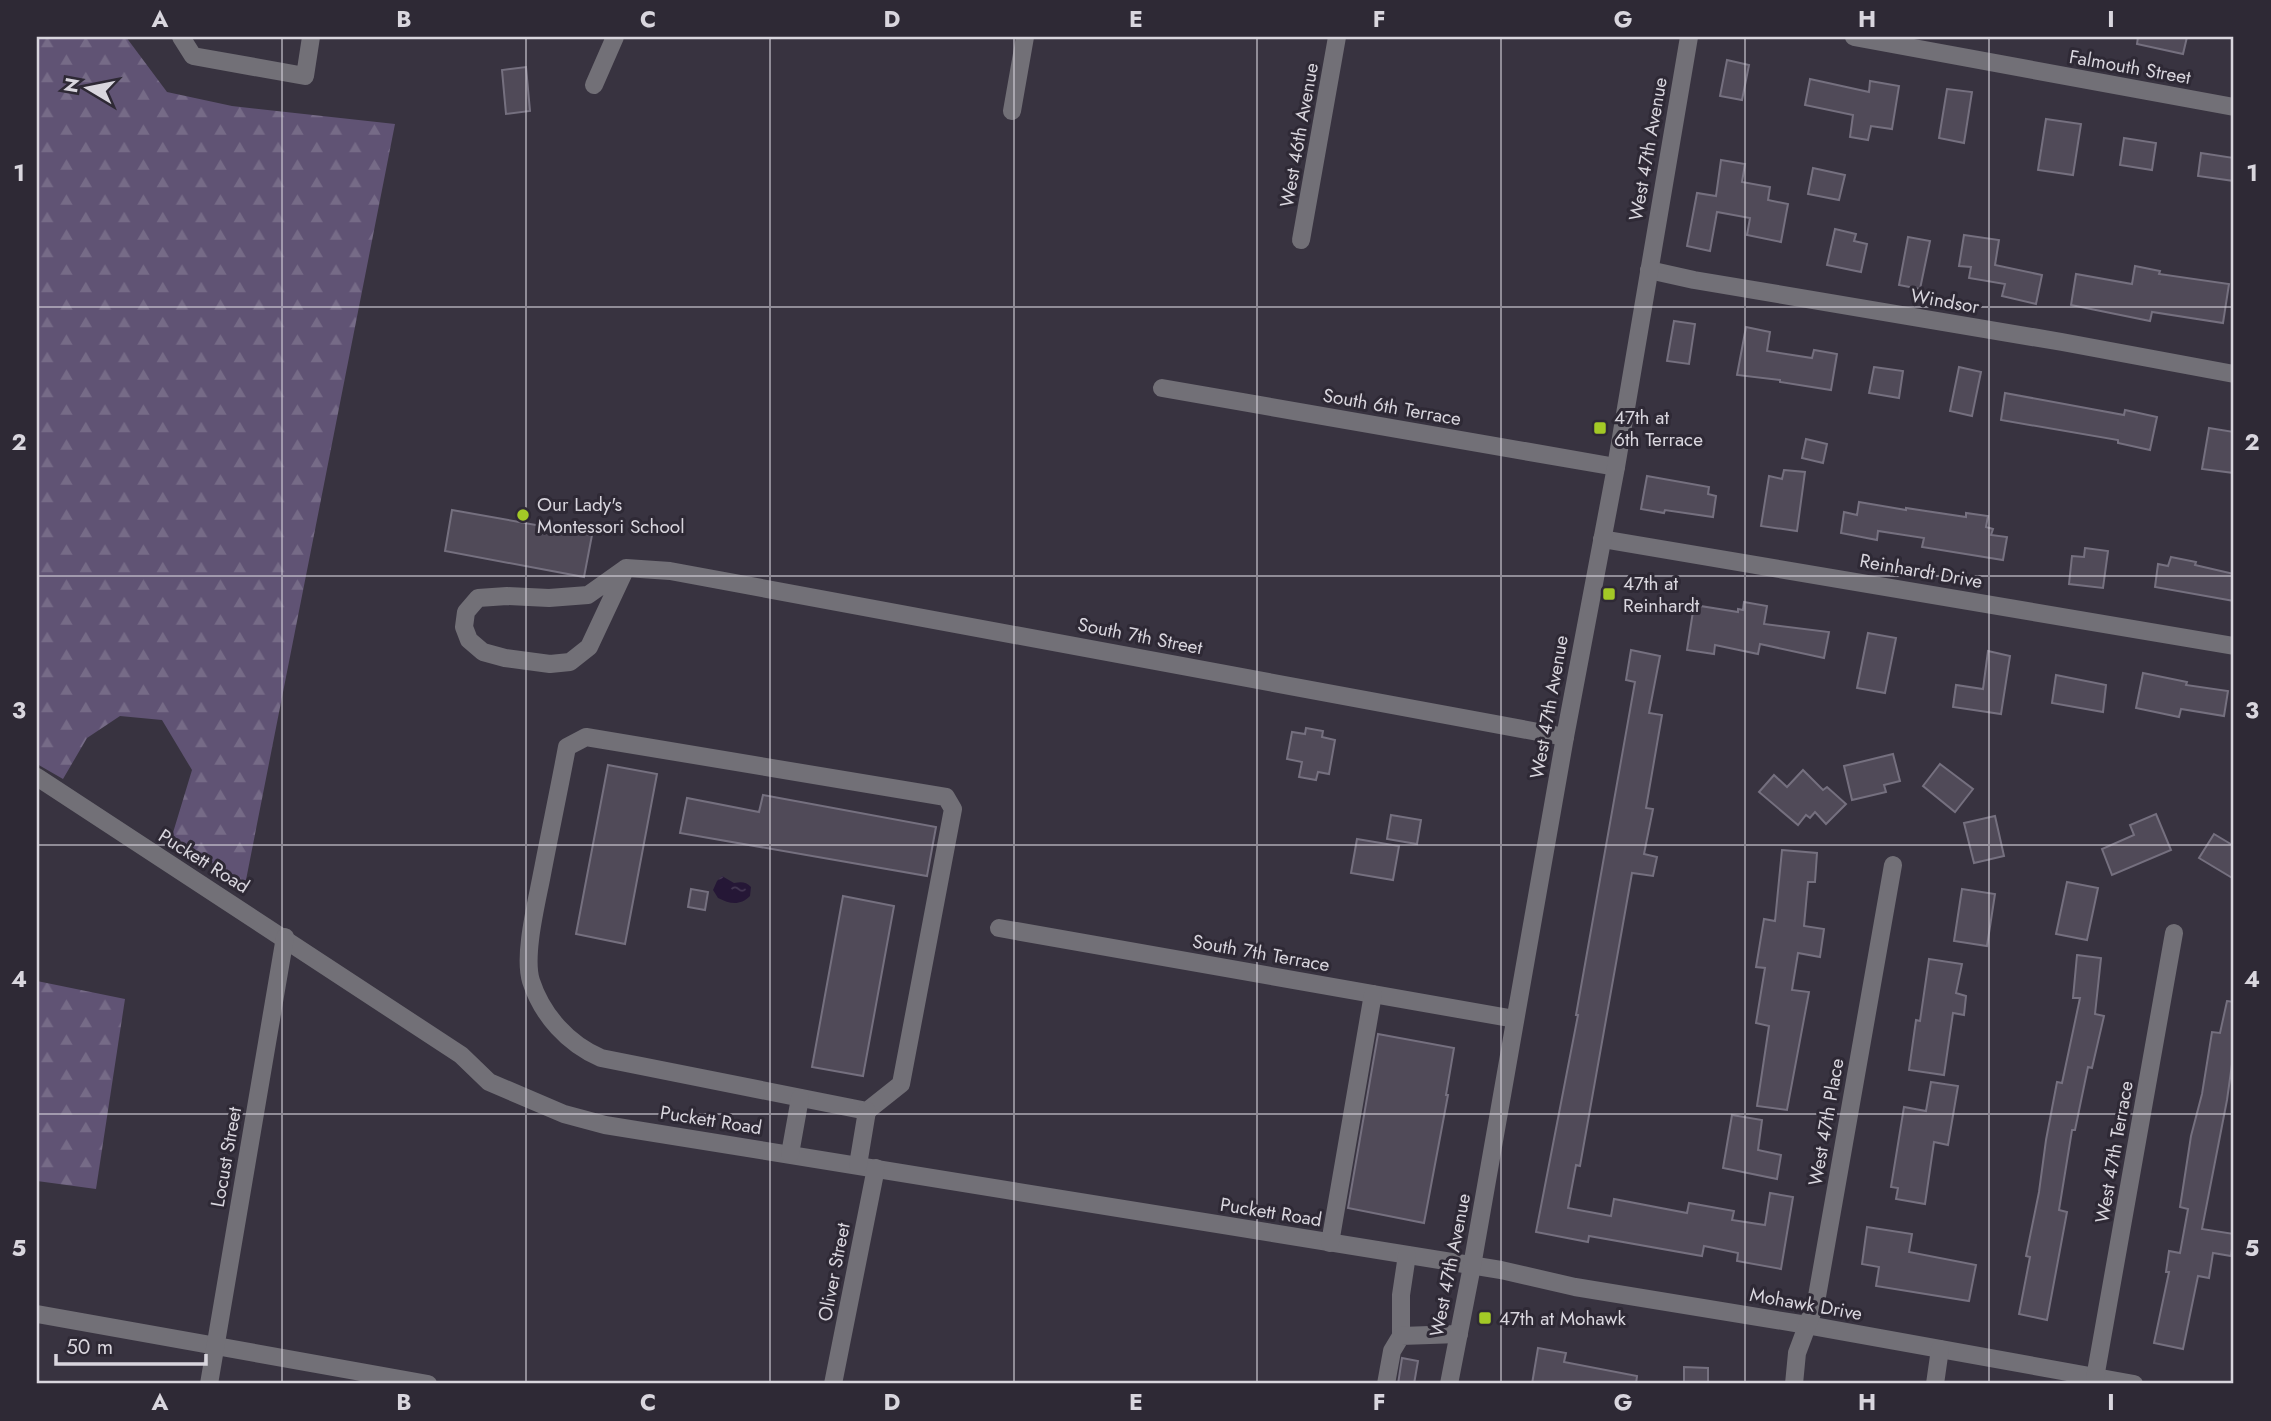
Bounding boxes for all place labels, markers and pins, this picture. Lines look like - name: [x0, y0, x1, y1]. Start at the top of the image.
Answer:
- place label: 47th at 6th Terrace: [1614, 404, 1703, 453]
- marker: 47th at 6th Terrace: [1592, 420, 1608, 436]
- place label: Our Lady's Montessori School: [537, 491, 685, 540]
- marker: Our Lady's Montessori School: [515, 507, 531, 523]
- place label: 47th at Reinhardt: [1623, 570, 1700, 619]
- marker: 47th at Reinhardt: [1601, 586, 1617, 602]
- place label: 47th at Mohawk: [1499, 1305, 1626, 1332]
- marker: 47th at Mohawk: [1477, 1310, 1493, 1326]

